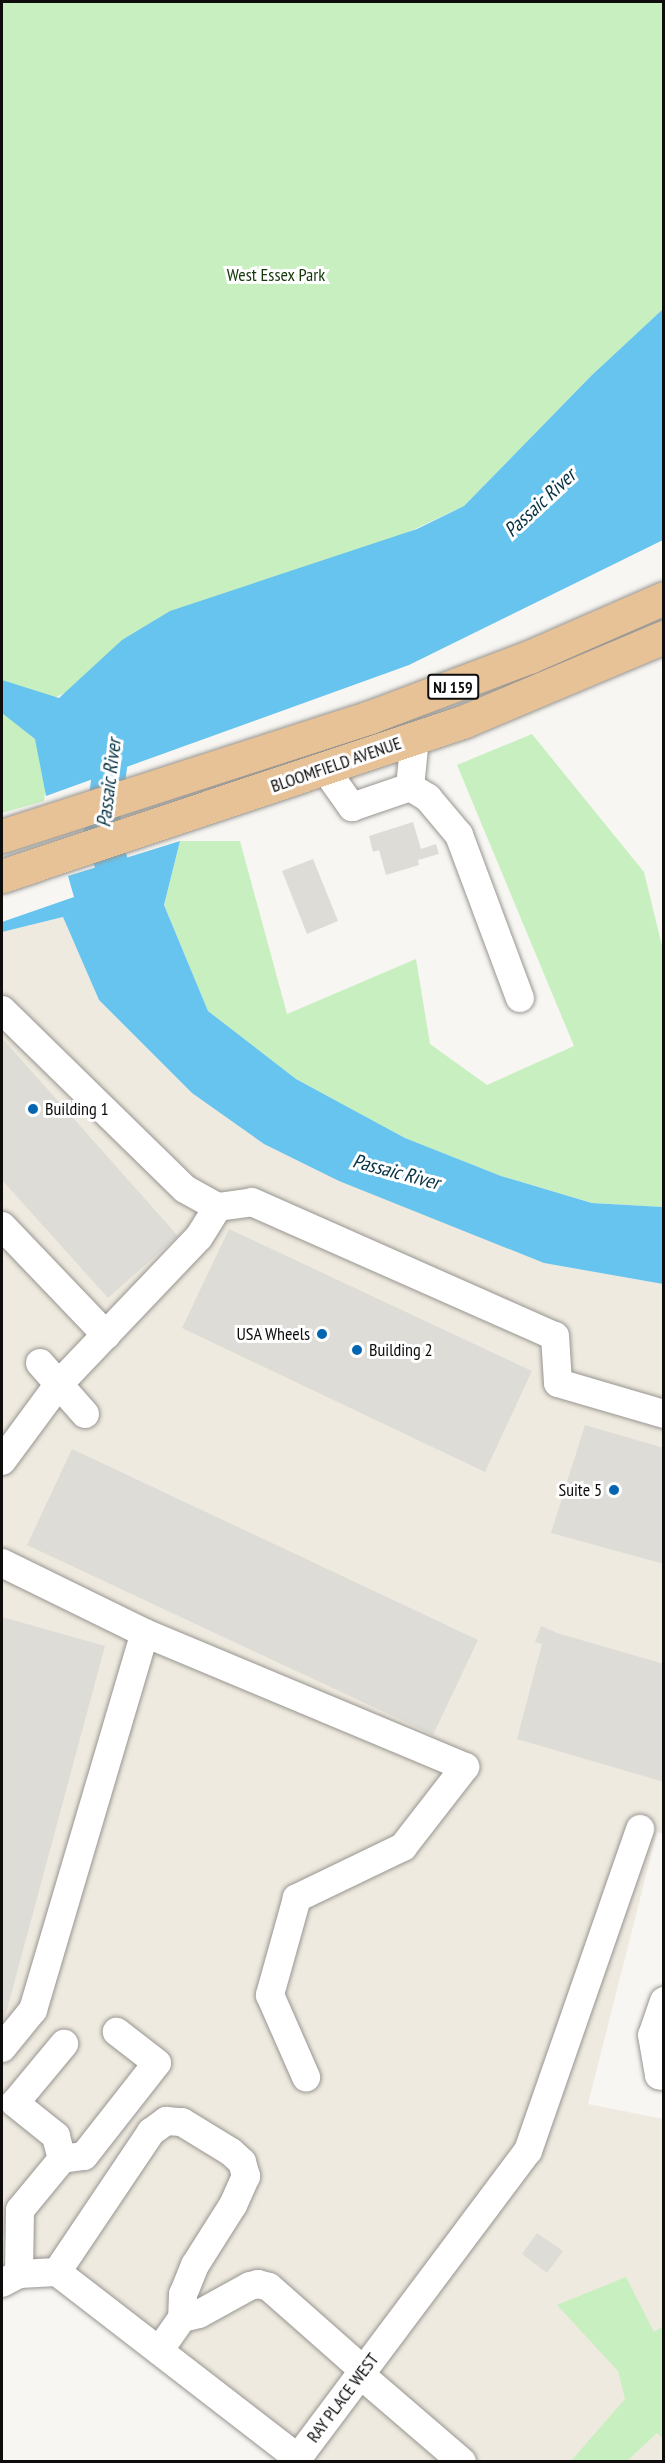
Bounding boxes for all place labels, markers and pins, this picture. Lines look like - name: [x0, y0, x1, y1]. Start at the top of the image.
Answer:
- place label: Building 1: [45, 1098, 109, 1120]
- marker: Building 1: [26, 1102, 40, 1116]
- place label: USA Wheels: [236, 1323, 310, 1345]
- marker: USA Wheels: [315, 1327, 329, 1341]
- place label: Building 2: [369, 1339, 433, 1361]
- marker: Building 2: [350, 1343, 364, 1357]
- place label: Suite 5: [558, 1479, 602, 1501]
- marker: Suite 5: [607, 1483, 621, 1497]

